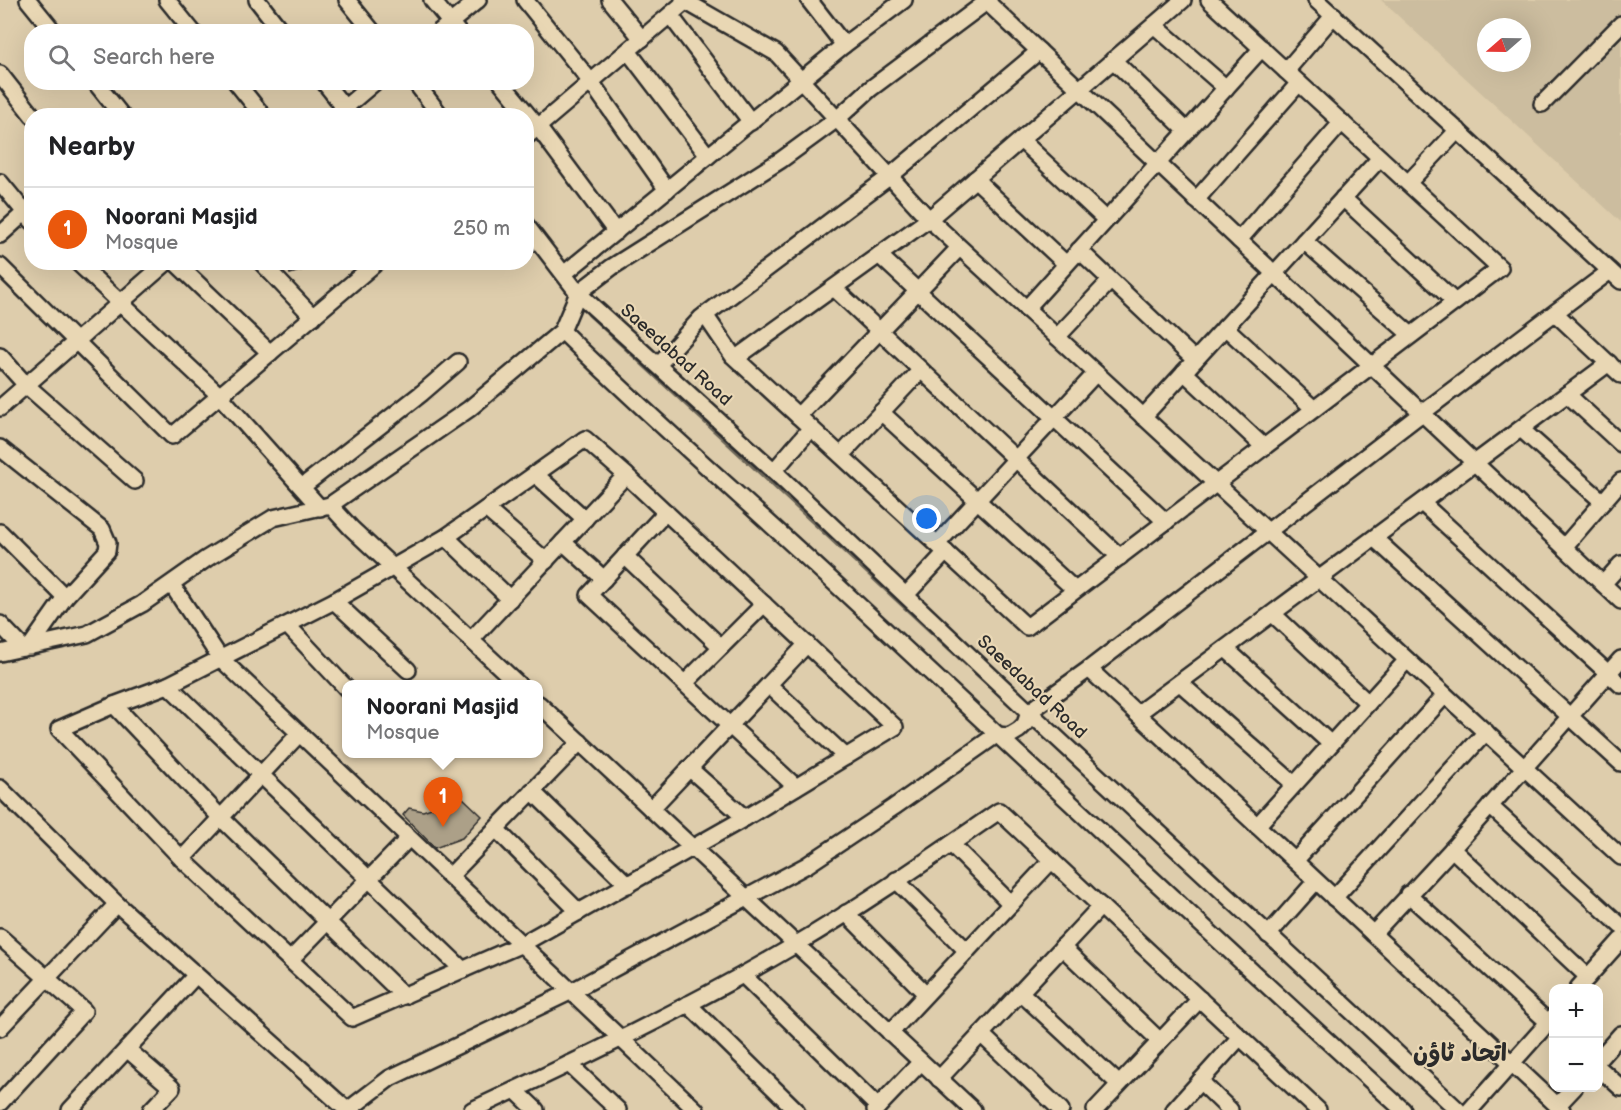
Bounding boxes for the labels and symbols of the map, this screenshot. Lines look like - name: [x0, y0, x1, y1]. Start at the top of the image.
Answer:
- north arrow: [1477, 18, 1531, 72]
- street label: Saeedabad Road: [616, 300, 736, 410]
- your location: [912, 504, 941, 533]
- street label: Saeedabad Road: [973, 631, 1091, 743]
- pin: 1: [424, 778, 462, 827]
- district label: اتحاد ٹاؤن: [1413, 1039, 1507, 1068]

